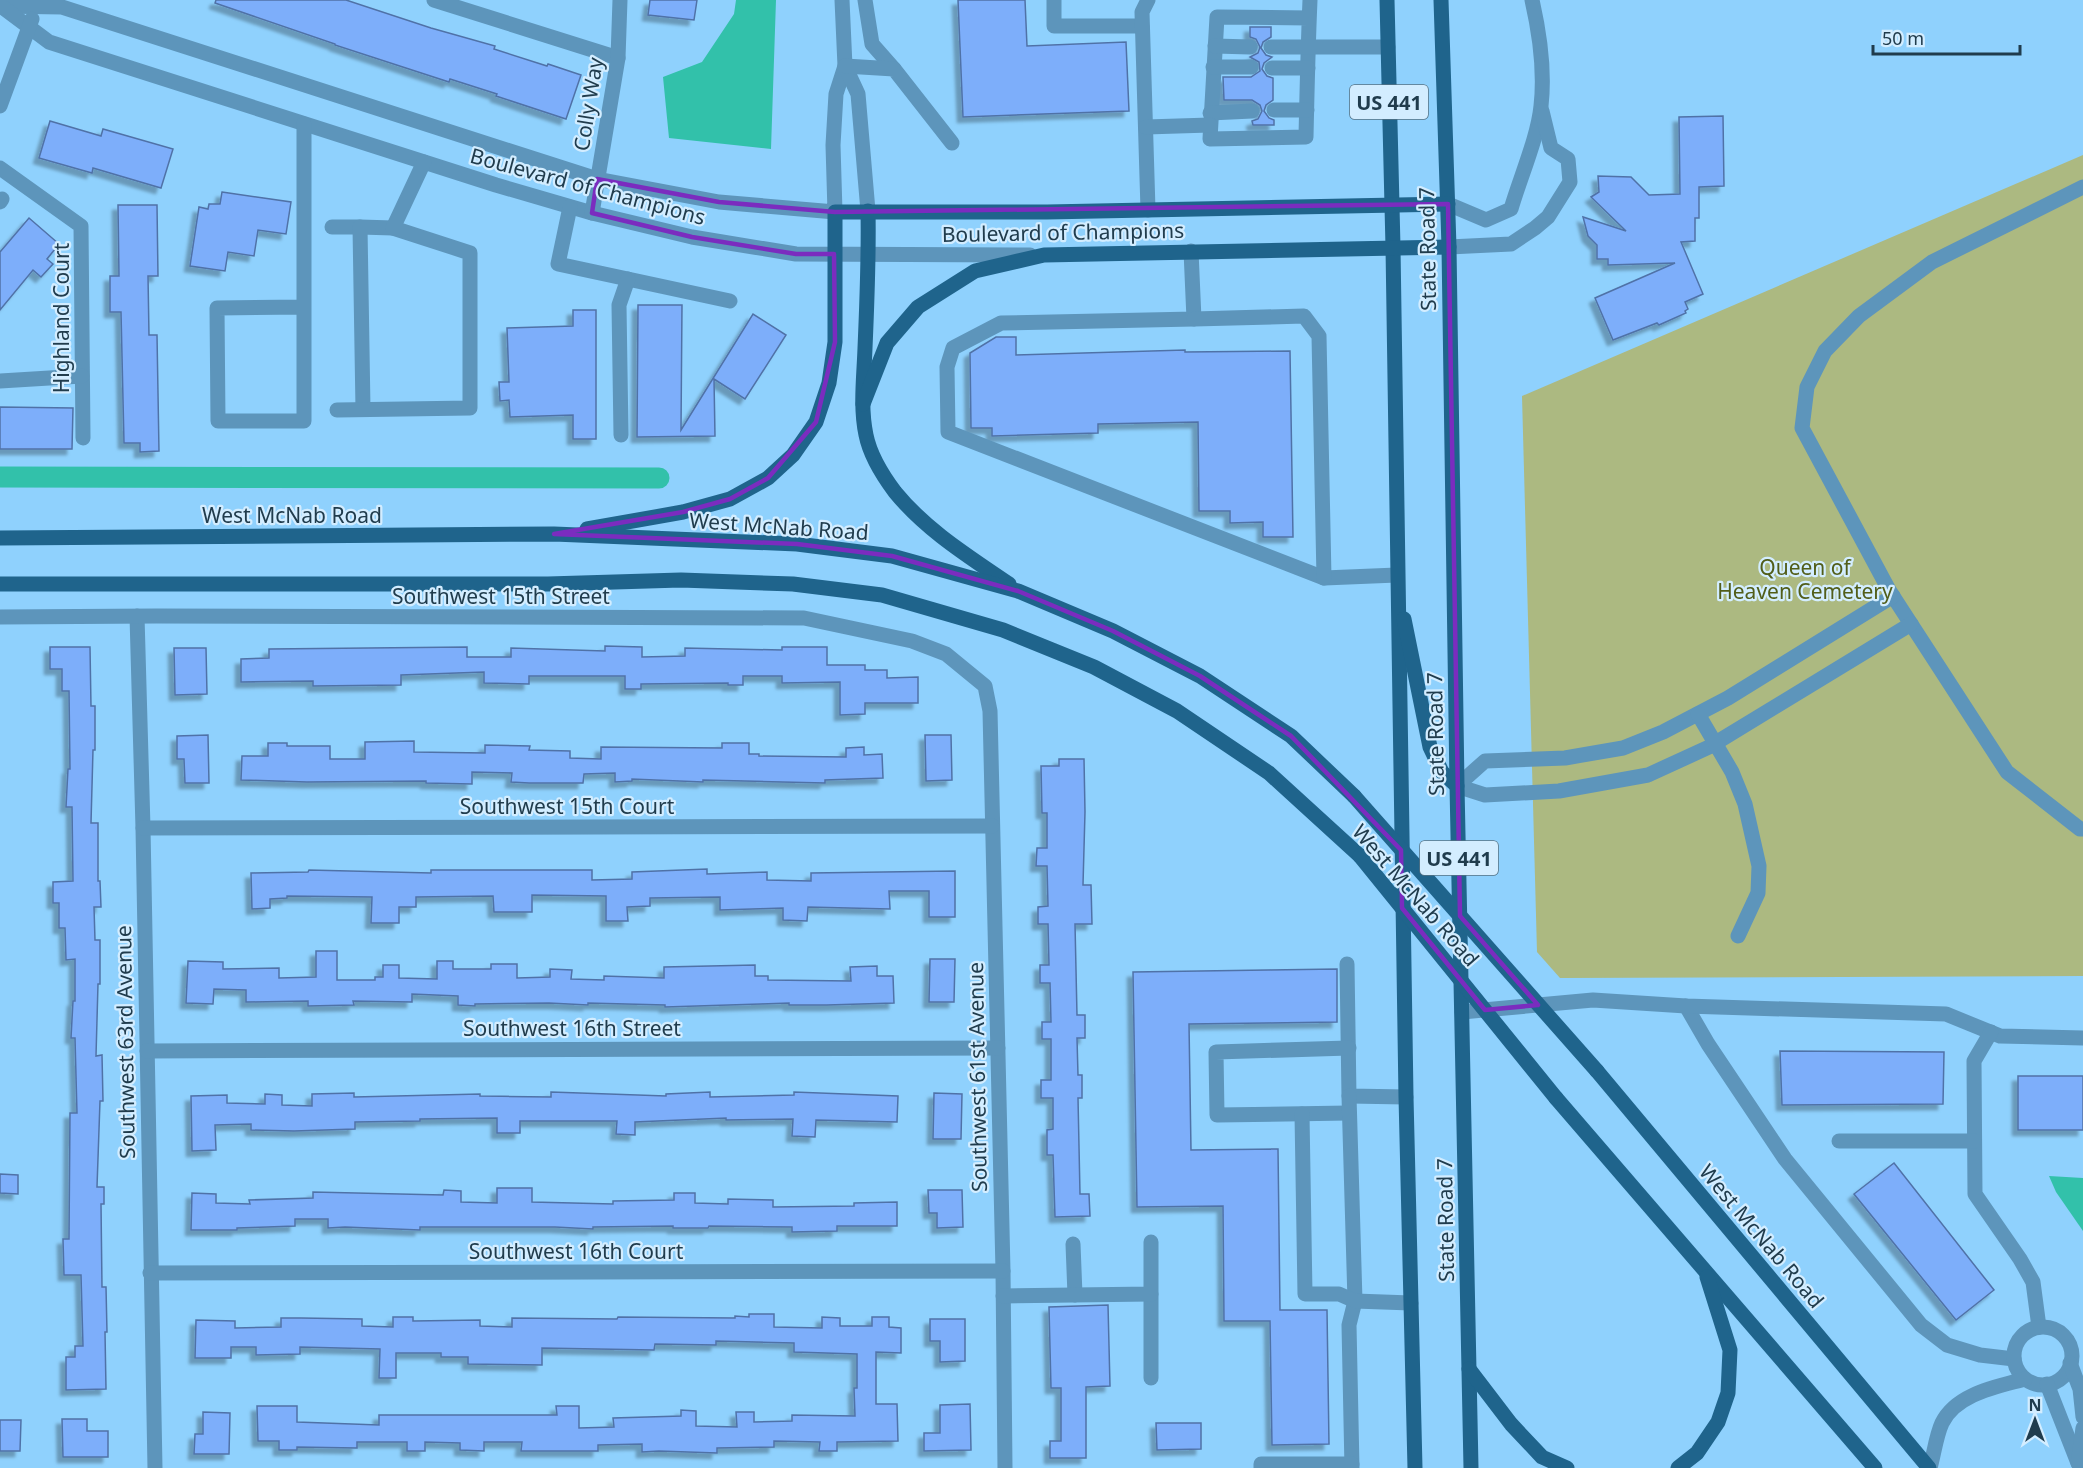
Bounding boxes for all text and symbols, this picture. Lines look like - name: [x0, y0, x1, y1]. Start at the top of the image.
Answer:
- scale bar: [1873, 18, 2020, 56]
- text: 50 m: [1882, 26, 1924, 50]
- street label: Colly Way: [567, 55, 609, 153]
- road number: US 441: [1350, 85, 1428, 119]
- street label: Boulevard of Champions: [467, 141, 709, 231]
- street label: State Road 7: [1412, 187, 1442, 311]
- street label: Boulevard of Champions: [942, 216, 1184, 248]
- street label: Highland Court: [47, 242, 75, 393]
- street label: West McNab Road: [202, 501, 382, 529]
- street label: West McNab Road: [688, 506, 870, 546]
- park label: Queen of Heaven Cemetery: [1717, 553, 1893, 605]
- street label: Southwest 15th Street: [392, 582, 610, 610]
- street label: State Road 7: [1420, 672, 1450, 796]
- street label: Southwest 15th Court: [460, 792, 675, 820]
- street label: West McNab Road: [1346, 818, 1486, 972]
- road number: US 441: [1420, 841, 1498, 875]
- street label: Southwest 63rd Avenue: [109, 925, 141, 1159]
- street label: Southwest 61st Avenue: [961, 962, 993, 1192]
- street label: Southwest 16th Street: [463, 1014, 681, 1042]
- street label: State Road 7: [1430, 1158, 1460, 1282]
- street label: West McNab Road: [1693, 1158, 1831, 1314]
- street label: Southwest 16th Court: [469, 1237, 684, 1265]
- north arrow: [2005, 1390, 2065, 1450]
- text: N: [2028, 1394, 2042, 1416]

